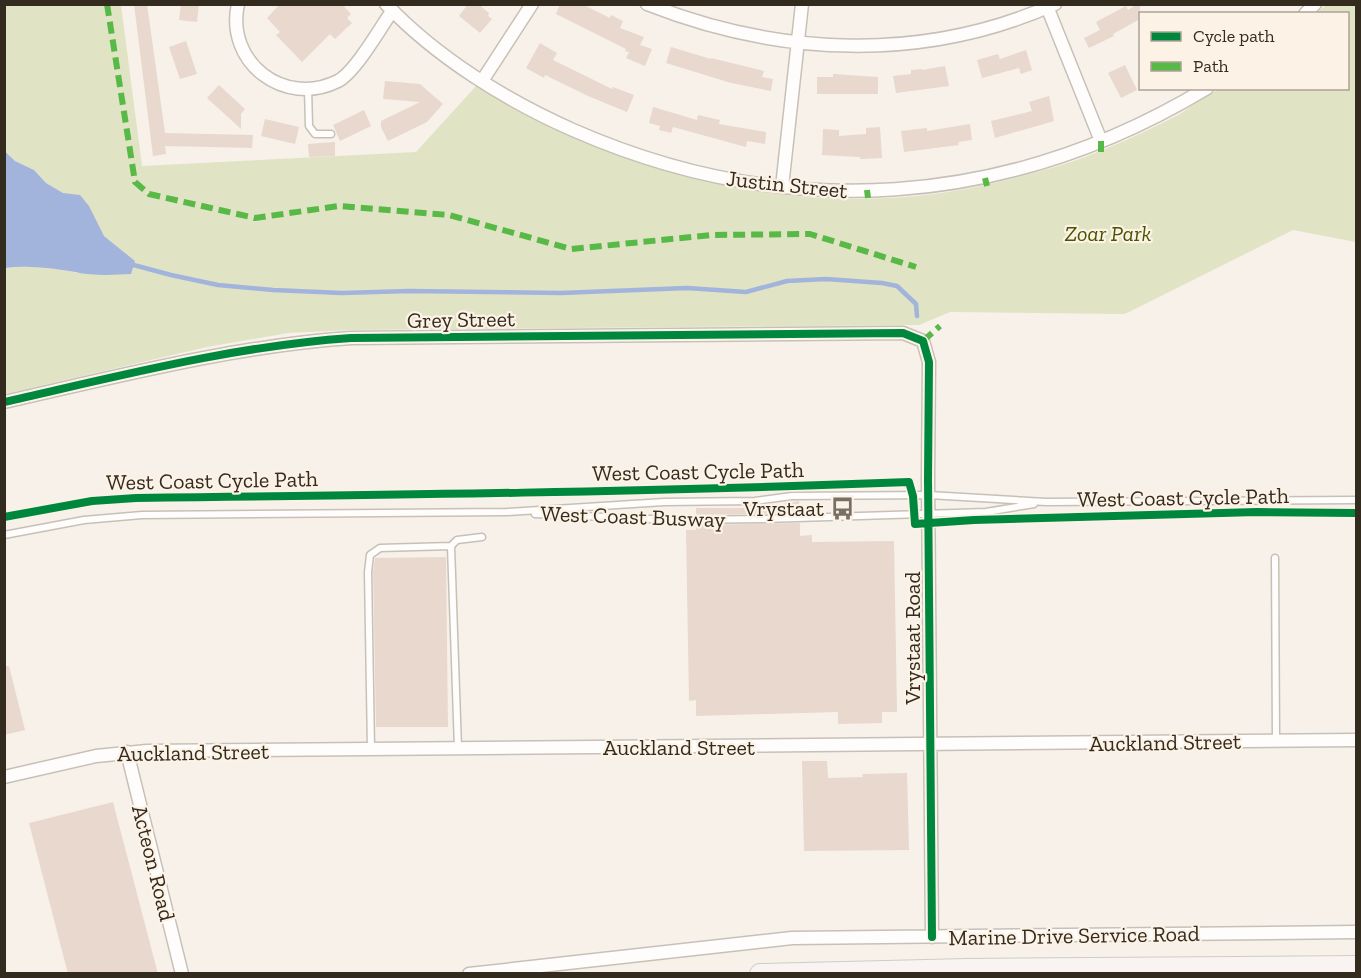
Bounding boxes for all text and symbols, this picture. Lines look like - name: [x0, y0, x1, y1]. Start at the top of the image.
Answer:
- legend: [1139, 12, 1349, 90]
- text: Cycle path: [1193, 25, 1275, 47]
- text: Path: [1193, 55, 1229, 77]
- street label: Justin Street: [725, 165, 850, 204]
- park label: Zoar Park: [1065, 220, 1152, 247]
- street label: Grey Street: [407, 305, 516, 334]
- street label: West Coast Cycle Path: [592, 456, 805, 487]
- street label: West Coast Cycle Path: [106, 465, 319, 496]
- street label: West Coast Cycle Path: [1077, 482, 1290, 513]
- place label: Vrystaat: [742, 495, 825, 522]
- bus stop icon: Vrystaat: [829, 495, 855, 521]
- street label: West Coast Busway: [540, 500, 727, 533]
- street label: Vrystaat Road: [899, 571, 926, 706]
- street label: Auckland Street: [1089, 728, 1242, 757]
- street label: Auckland Street: [603, 734, 756, 761]
- street label: Auckland Street: [117, 738, 270, 767]
- street label: Acteon Road: [126, 802, 181, 924]
- street label: Marine Drive Service Road: [948, 920, 1200, 951]

